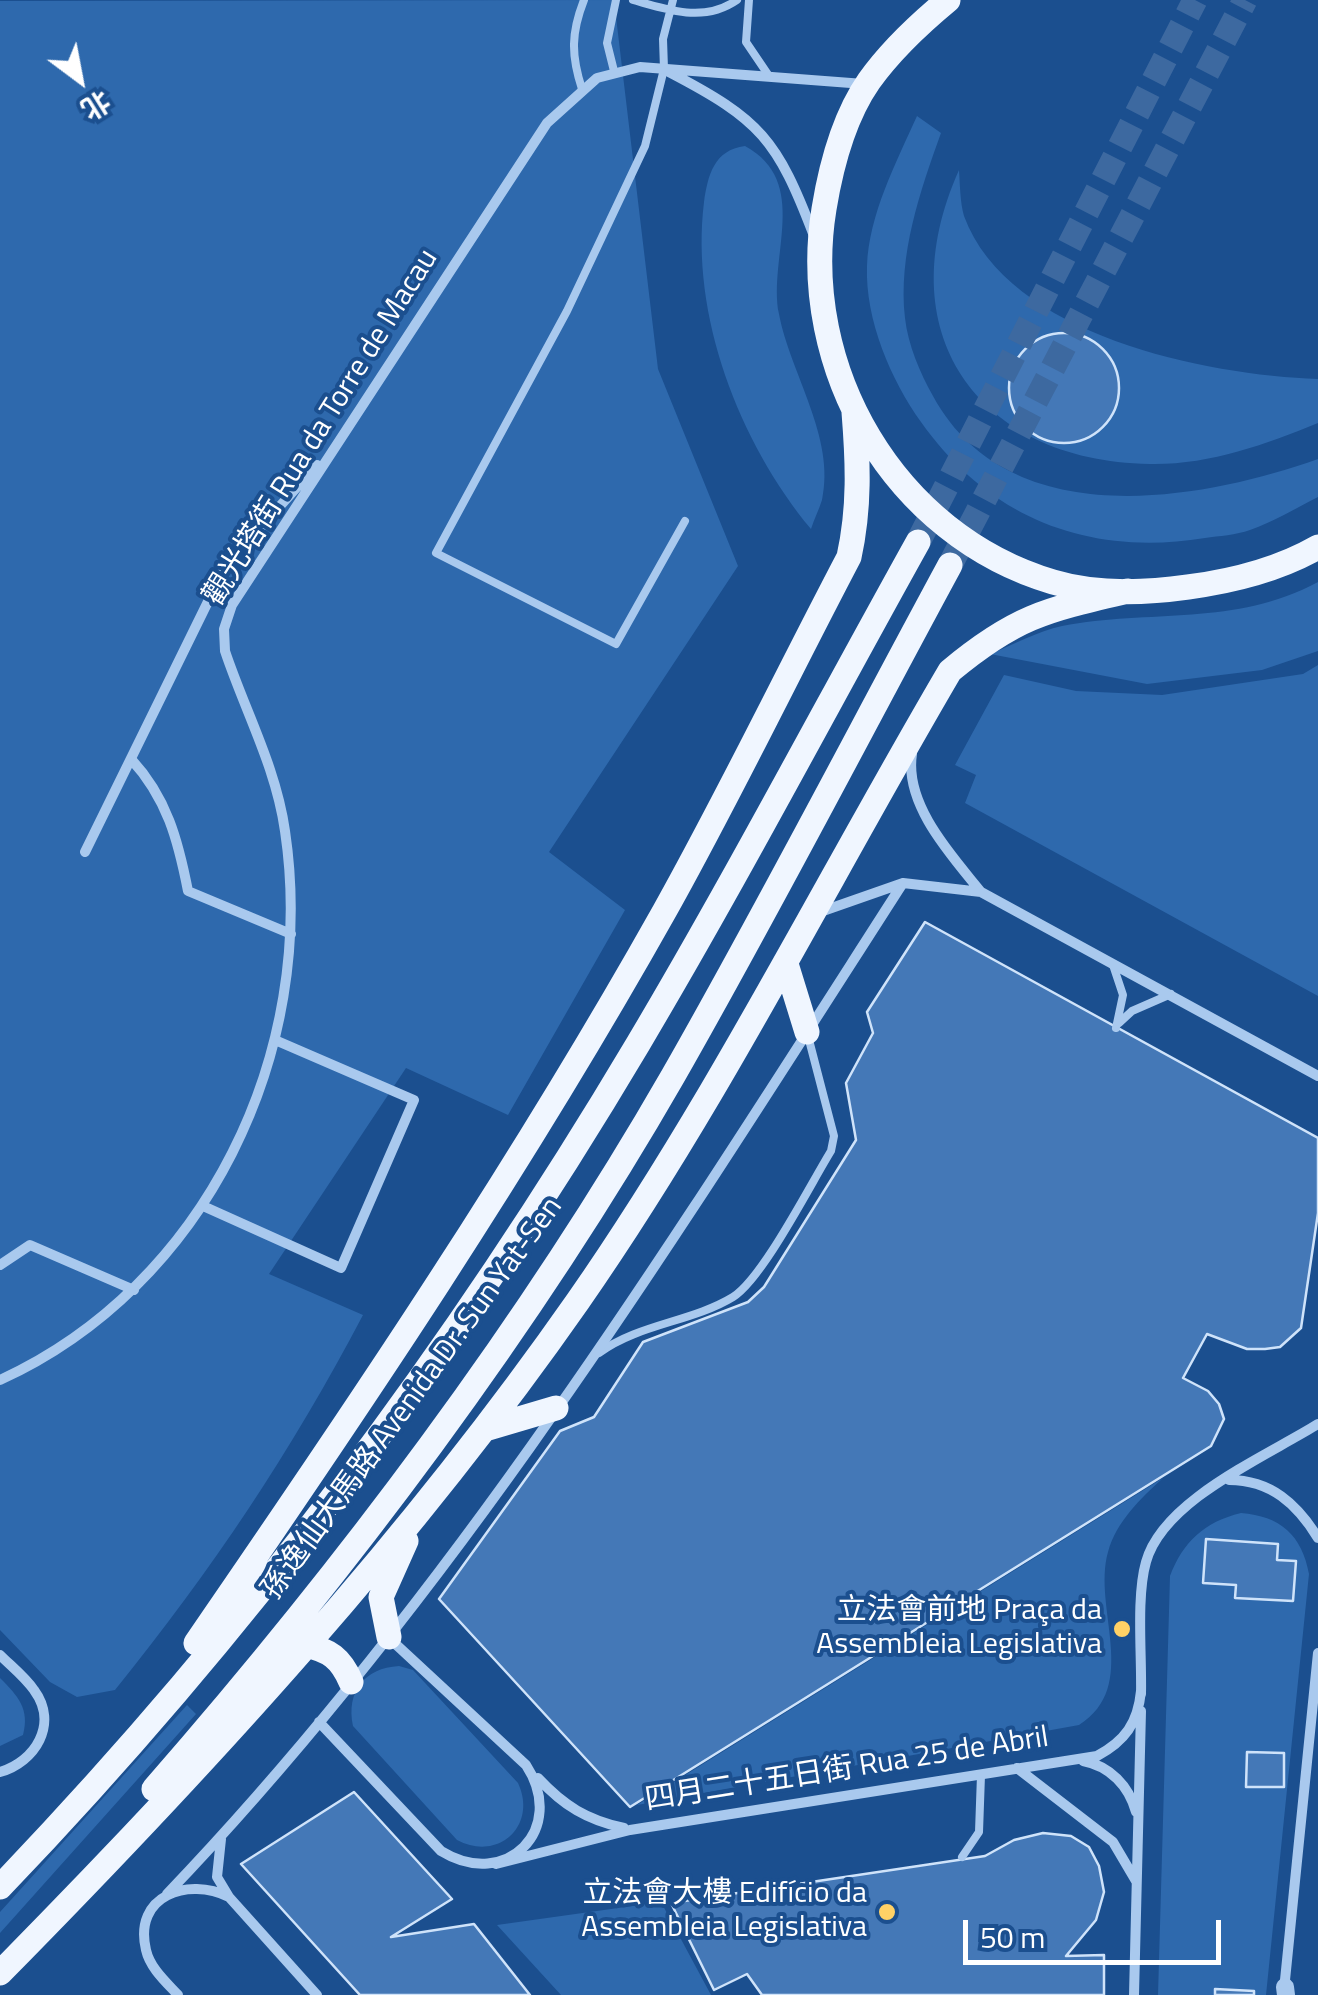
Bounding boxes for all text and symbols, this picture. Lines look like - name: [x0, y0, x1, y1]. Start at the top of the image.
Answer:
- north arrow: [30, 30, 130, 130]
- text: 北: [73, 80, 119, 132]
- street label: 觀光塔街 Rua da Torre de Macau: [197, 243, 447, 613]
- street label: 孫逸仙大馬路 Avenida Dr. Sun Yat-Sen: [255, 1191, 571, 1607]
- place label: 立法會前地 Praça da Assembleia Legislativa: [816, 1594, 1102, 1664]
- marker: 立法會前地 Praça da Assembleia Legislativa: [1111, 1618, 1133, 1640]
- street label: 四月二十五日街 Rua 25 de Abril: [643, 1720, 1051, 1820]
- place label: 立法會大樓 Edifício da Assembleia Legislativa: [581, 1877, 867, 1948]
- scale bar: [968, 1900, 1226, 1962]
- marker: 立法會大樓 Edifício da Assembleia Legislativa: [876, 1901, 898, 1923]
- text: 50 m: [980, 1914, 1045, 1960]

